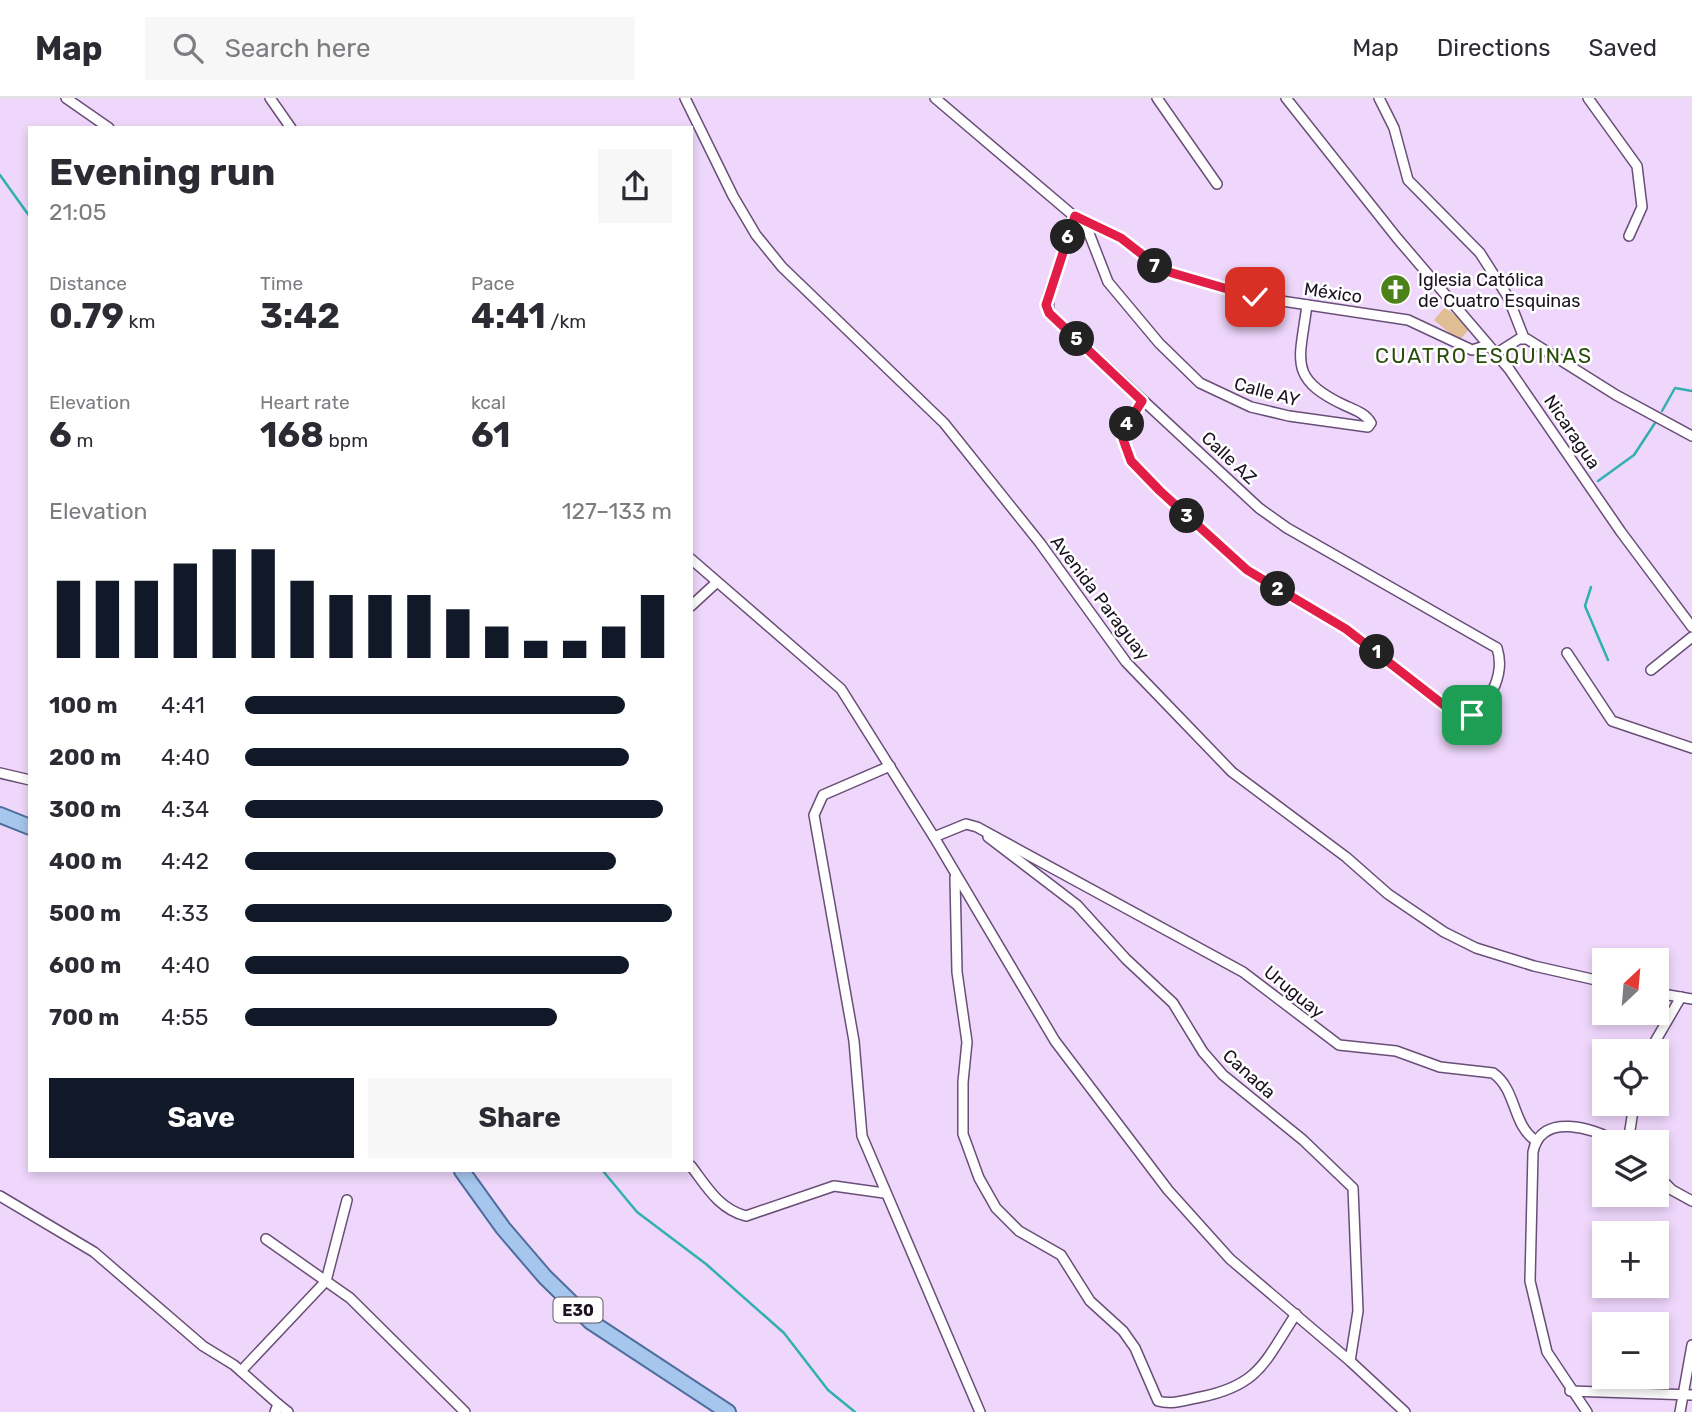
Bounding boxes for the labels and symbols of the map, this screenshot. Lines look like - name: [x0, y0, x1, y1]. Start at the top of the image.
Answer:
- pin: 6: [1050, 220, 1086, 254]
- pin: 7: [1138, 248, 1172, 284]
- pin: [1225, 267, 1285, 327]
- place label: Iglesia Católica de Cuatro Esquinas: [1418, 269, 1580, 312]
- church icon: Iglesia Católica de Cuatro Esquinas: [1378, 273, 1412, 307]
- street label: México: [1302, 278, 1364, 308]
- pin: 5: [1060, 322, 1094, 356]
- district label: CUATRO ESQUINAS: [1375, 343, 1593, 368]
- street label: Calle AY: [1232, 373, 1303, 411]
- street label: Nicaragua: [1539, 391, 1605, 473]
- pin: 4: [1110, 406, 1144, 442]
- street label: Calle AZ: [1197, 427, 1261, 489]
- pin: 3: [1170, 498, 1204, 534]
- street label: Avenida Paraguay: [1046, 531, 1154, 665]
- pin: 2: [1260, 572, 1296, 606]
- pin: 1: [1360, 634, 1394, 670]
- pin: [1442, 685, 1502, 745]
- north arrow: [1592, 948, 1670, 1026]
- street label: Uruguay: [1259, 961, 1329, 1023]
- street label: Canada: [1218, 1045, 1280, 1103]
- road number: E30: [554, 1298, 602, 1322]

